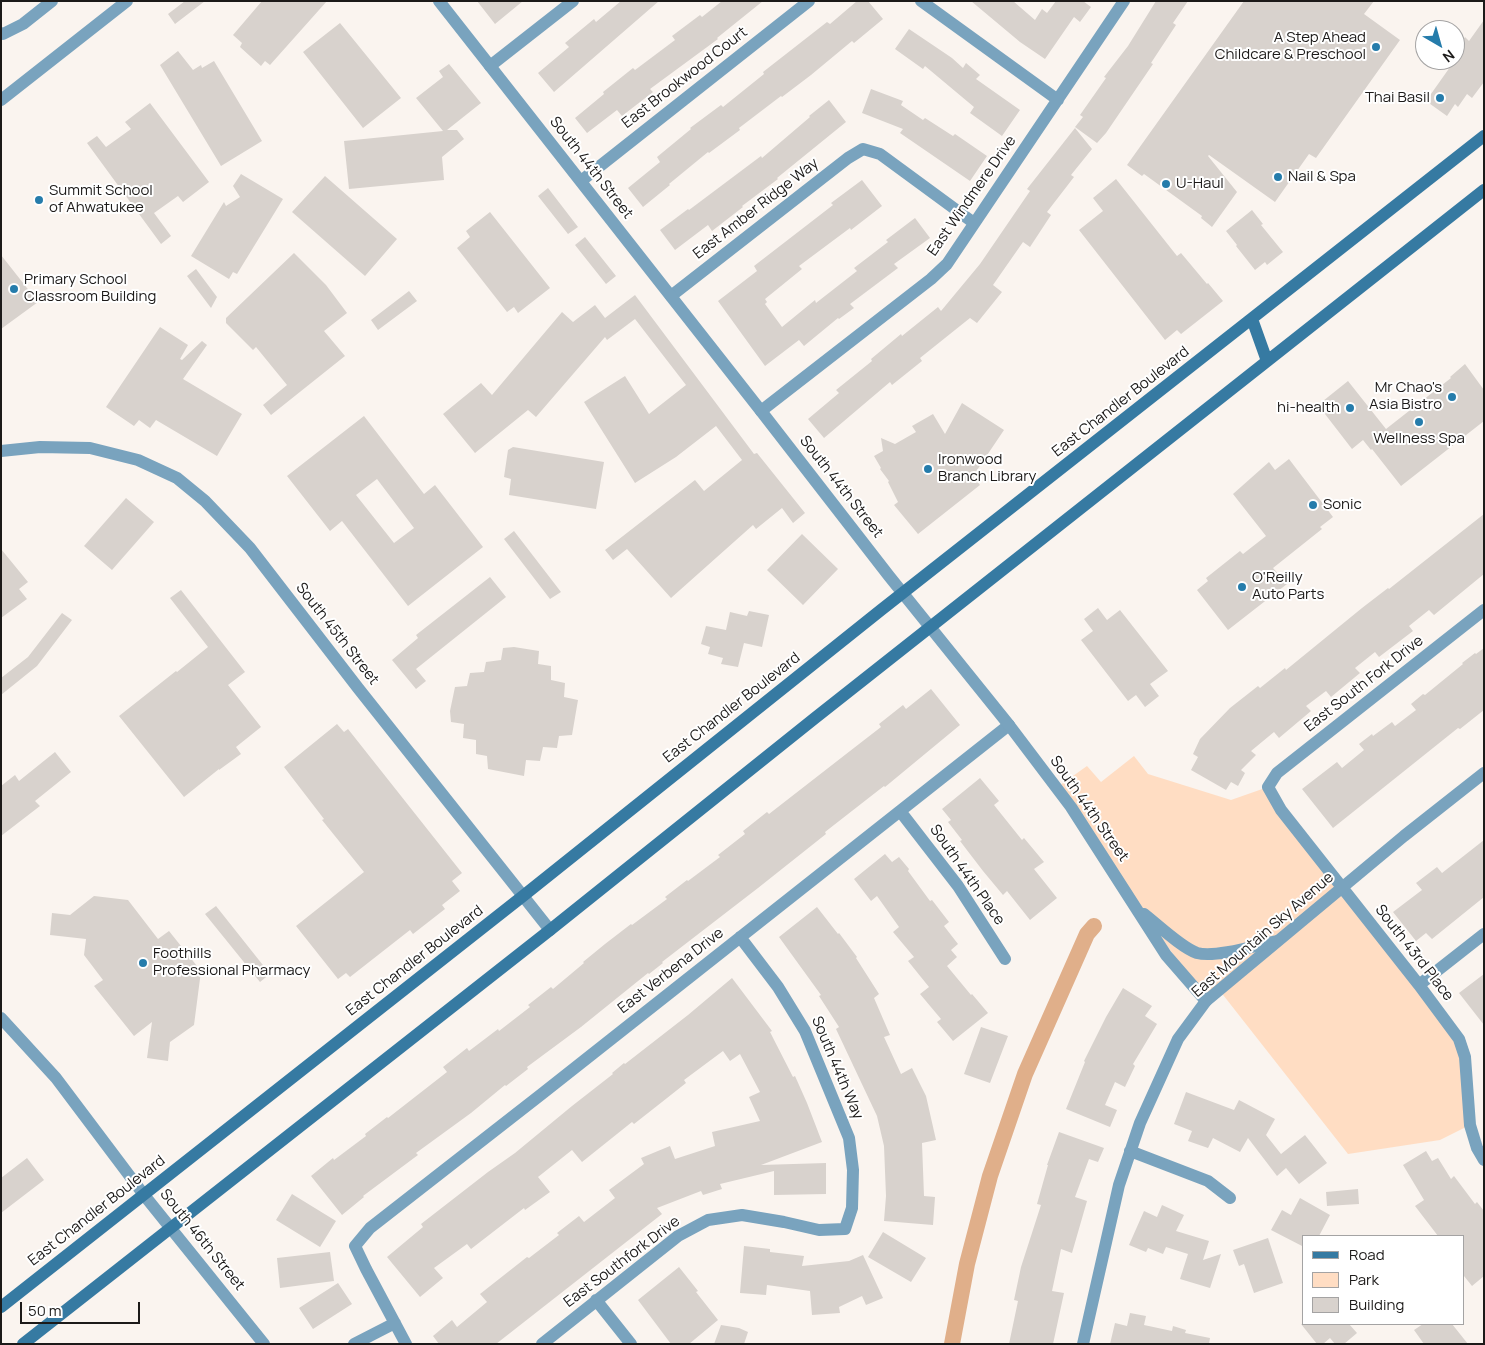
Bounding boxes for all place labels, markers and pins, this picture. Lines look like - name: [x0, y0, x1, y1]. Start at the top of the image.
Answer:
- place label: A Step Ahead Childcare & Preschool: [1215, 29, 1366, 64]
- marker: A Step Ahead Childcare & Preschool: [1370, 41, 1382, 53]
- place label: Thai Basil: [1365, 89, 1430, 107]
- marker: Thai Basil: [1434, 92, 1446, 104]
- place label: Nail & Spa: [1288, 168, 1356, 186]
- marker: Nail & Spa: [1272, 171, 1284, 183]
- place label: U-Haul: [1176, 175, 1224, 193]
- marker: U-Haul: [1160, 178, 1172, 190]
- place label: Summit School of Ahwatukee: [49, 182, 153, 217]
- marker: Summit School of Ahwatukee: [33, 194, 45, 206]
- place label: Primary School Classroom Building: [24, 271, 156, 306]
- marker: Primary School Classroom Building: [8, 283, 20, 295]
- place label: Mr Chao's Asia Bistro: [1369, 379, 1442, 414]
- marker: Mr Chao's Asia Bistro: [1446, 391, 1458, 403]
- place label: hi-health: [1277, 399, 1340, 417]
- marker: hi-health: [1344, 402, 1356, 414]
- marker: Wellness Spa: [1413, 416, 1425, 428]
- place label: Wellness Spa: [1373, 430, 1465, 448]
- place label: Ironwood Branch Library: [938, 451, 1036, 486]
- marker: Ironwood Branch Library: [922, 463, 934, 475]
- place label: Sonic: [1323, 496, 1362, 514]
- marker: Sonic: [1307, 499, 1319, 511]
- place label: O'Reilly Auto Parts: [1252, 569, 1324, 604]
- marker: O'Reilly Auto Parts: [1236, 581, 1248, 593]
- place label: Foothills Professional Pharmacy: [153, 945, 311, 980]
- marker: Foothills Professional Pharmacy: [137, 957, 149, 969]

